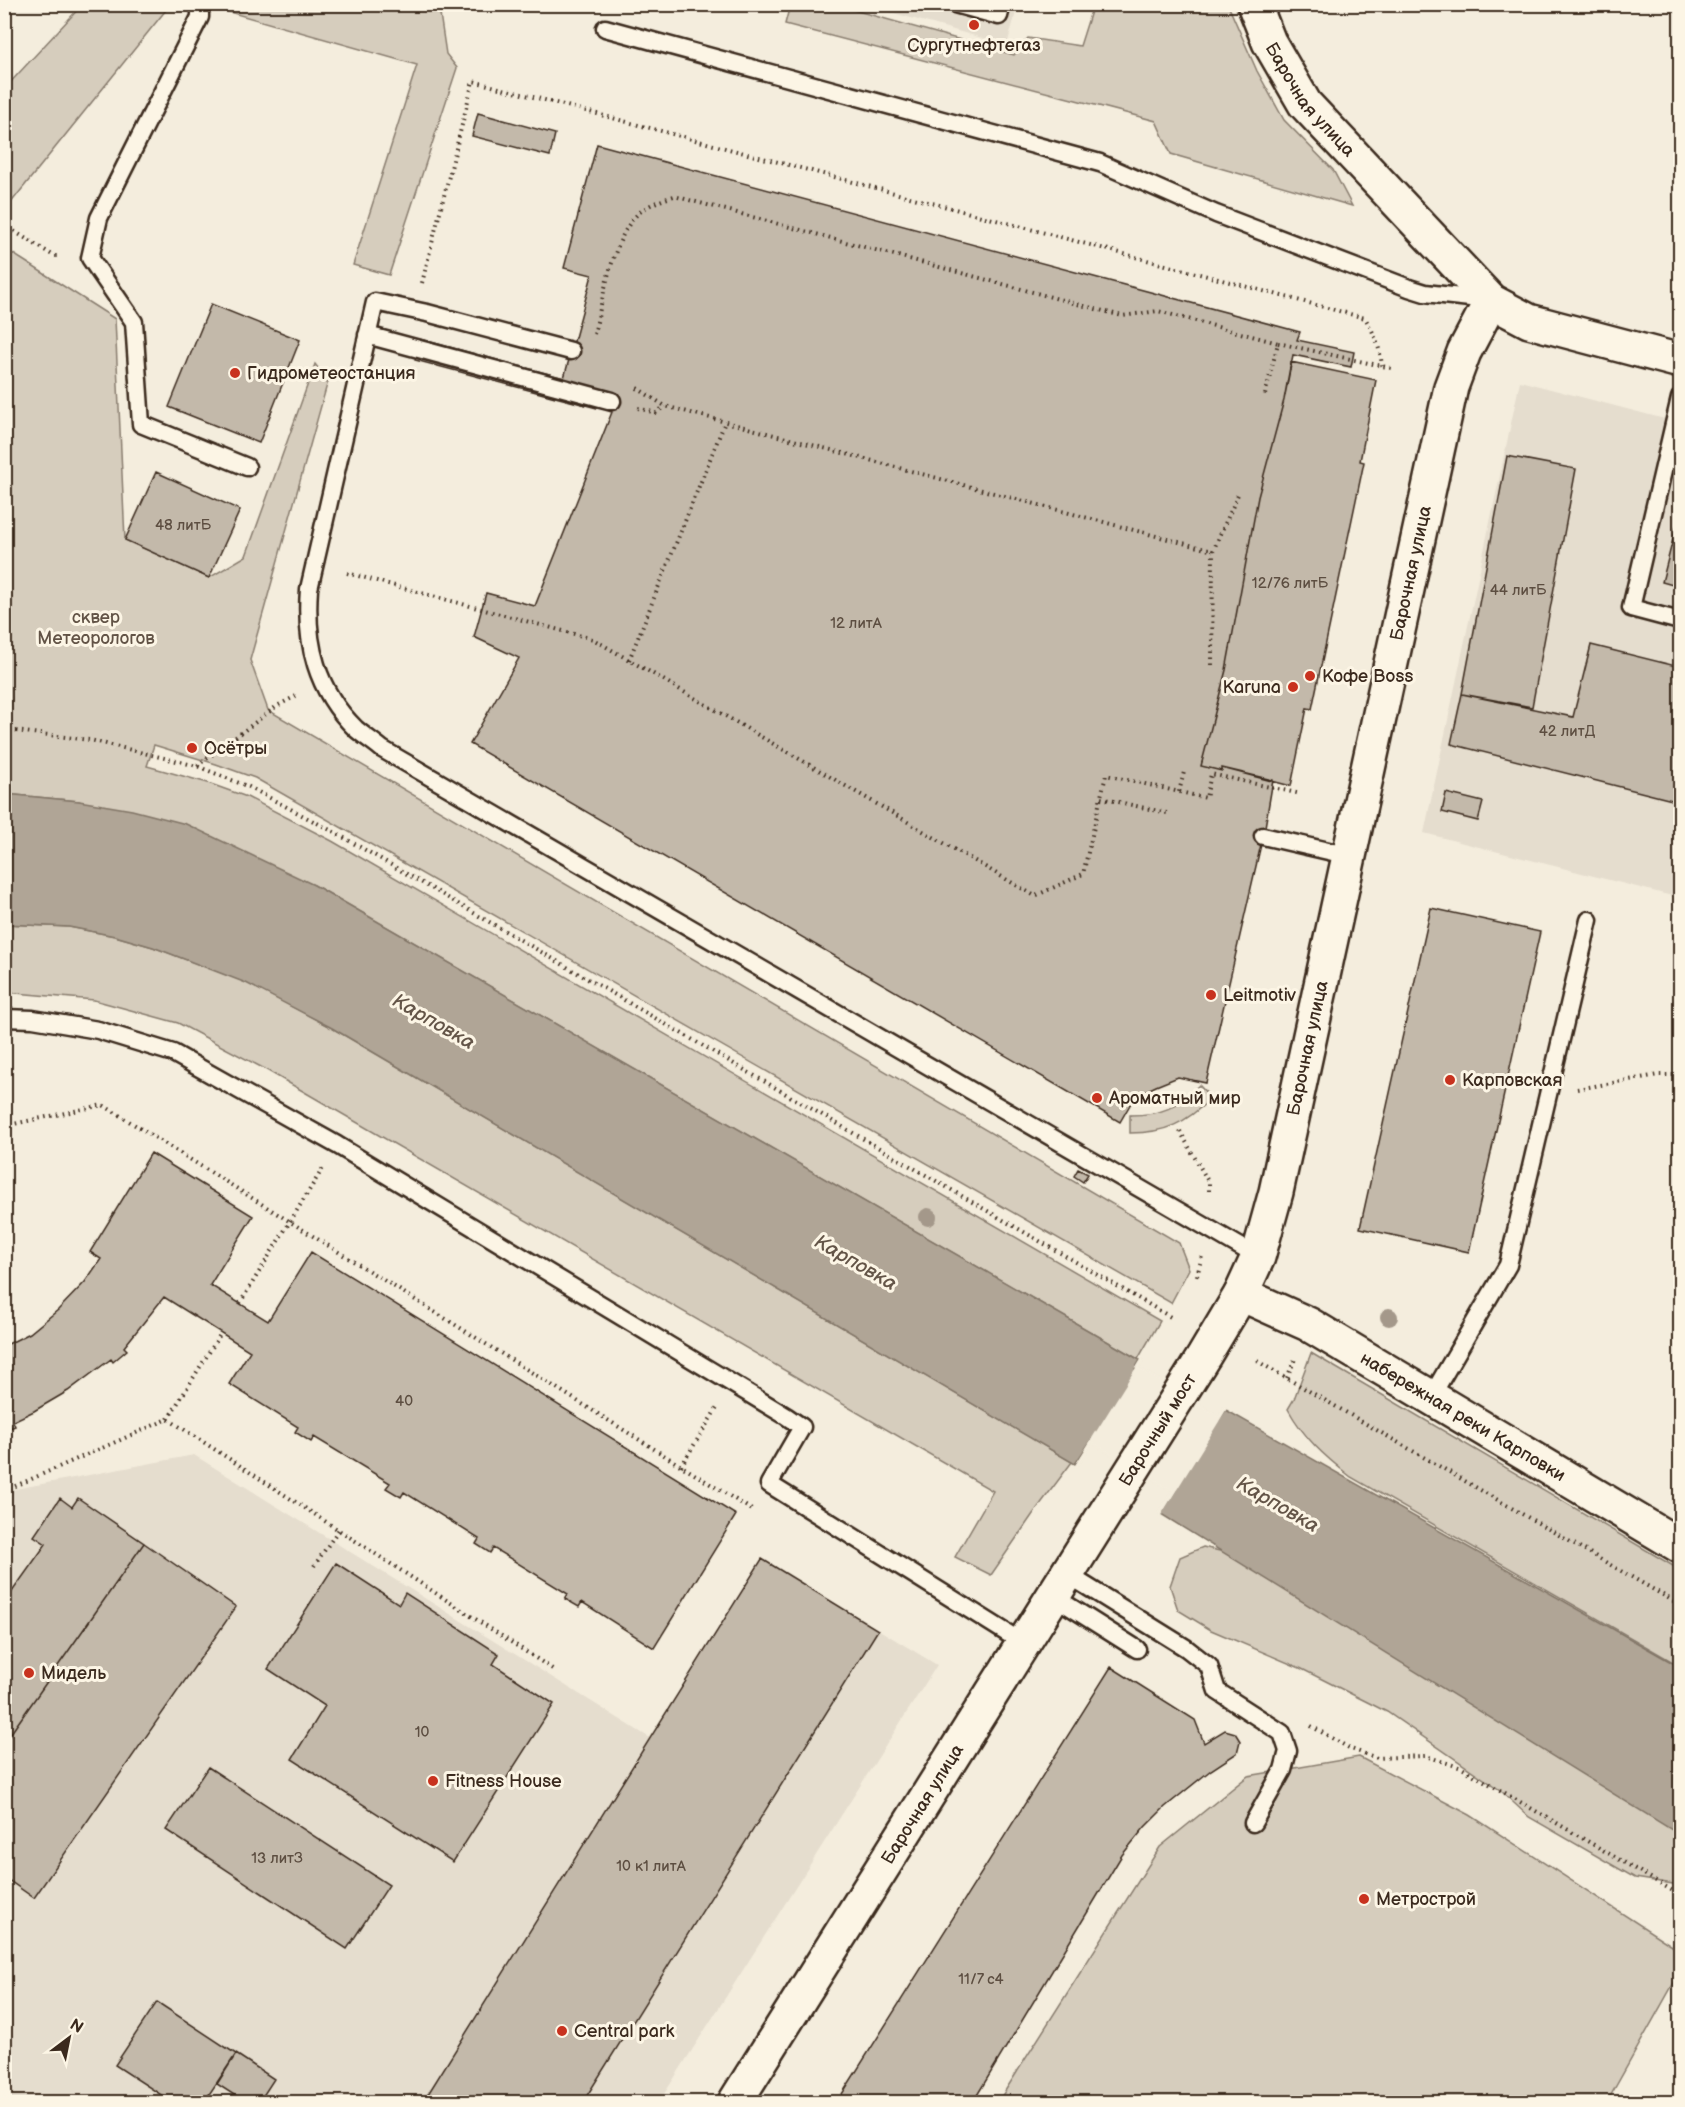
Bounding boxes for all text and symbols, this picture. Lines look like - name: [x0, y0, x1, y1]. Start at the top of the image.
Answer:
- marker: Сургутнефтегаз: [967, 18, 981, 32]
- place label: Сургутнефтегаз: [907, 35, 1041, 56]
- street label: Барочная улица: [1261, 39, 1359, 161]
- place label: Гидрометеостанция: [247, 363, 415, 384]
- marker: Гидрометеостанция: [228, 366, 242, 380]
- street label: Барочная улица: [1386, 503, 1436, 643]
- house number: 48 литБ: [155, 516, 212, 535]
- house number: 12/76 литБ: [1252, 574, 1329, 593]
- house number: 44 литБ: [1490, 581, 1547, 600]
- park label: сквер Метеорологов: [37, 607, 155, 649]
- house number: 12 литА: [830, 614, 883, 633]
- place label: Кофе Boss: [1322, 666, 1413, 687]
- marker: Кофе Boss: [1303, 669, 1317, 683]
- place label: Karuna: [1223, 677, 1281, 698]
- marker: Karuna: [1286, 680, 1300, 694]
- house number: 42 литД: [1539, 722, 1596, 741]
- place label: Осётры: [204, 738, 267, 759]
- marker: Осётры: [185, 741, 199, 755]
- street label: Барочная улица: [1283, 978, 1333, 1117]
- place label: Leitmotiv: [1223, 985, 1296, 1006]
- marker: Leitmotiv: [1204, 988, 1218, 1002]
- water label: Карповка: [388, 989, 479, 1055]
- place label: Карповская: [1462, 1070, 1562, 1091]
- marker: Карповская: [1443, 1073, 1457, 1087]
- place label: Ароматный мир: [1108, 1088, 1241, 1109]
- marker: Ароматный мир: [1090, 1091, 1104, 1105]
- water label: Карповка: [810, 1230, 901, 1296]
- street label: набережная реки Карповки: [1356, 1348, 1569, 1486]
- street label: Барочный мост: [1115, 1369, 1202, 1490]
- house number: 40: [395, 1392, 413, 1411]
- water label: Карповка: [1232, 1472, 1323, 1538]
- place label: Мидель: [41, 1663, 106, 1684]
- marker: Мидель: [22, 1666, 36, 1680]
- house number: 10: [415, 1723, 429, 1742]
- street label: Барочная улица: [877, 1740, 968, 1868]
- place label: Fitness House: [445, 1771, 562, 1792]
- marker: Fitness House: [426, 1774, 440, 1788]
- house number: 13 литЗ: [251, 1849, 303, 1868]
- house number: 10 к1 литА: [616, 1857, 687, 1876]
- place label: Метрострой: [1376, 1889, 1476, 1910]
- marker: Метрострой: [1357, 1892, 1371, 1906]
- house number: 11/7 с4: [958, 1970, 1004, 1989]
- north arrow: [39, 2008, 99, 2068]
- text: N: [66, 2015, 86, 2038]
- place label: Central park: [574, 2021, 674, 2042]
- marker: Central park: [555, 2024, 569, 2038]

